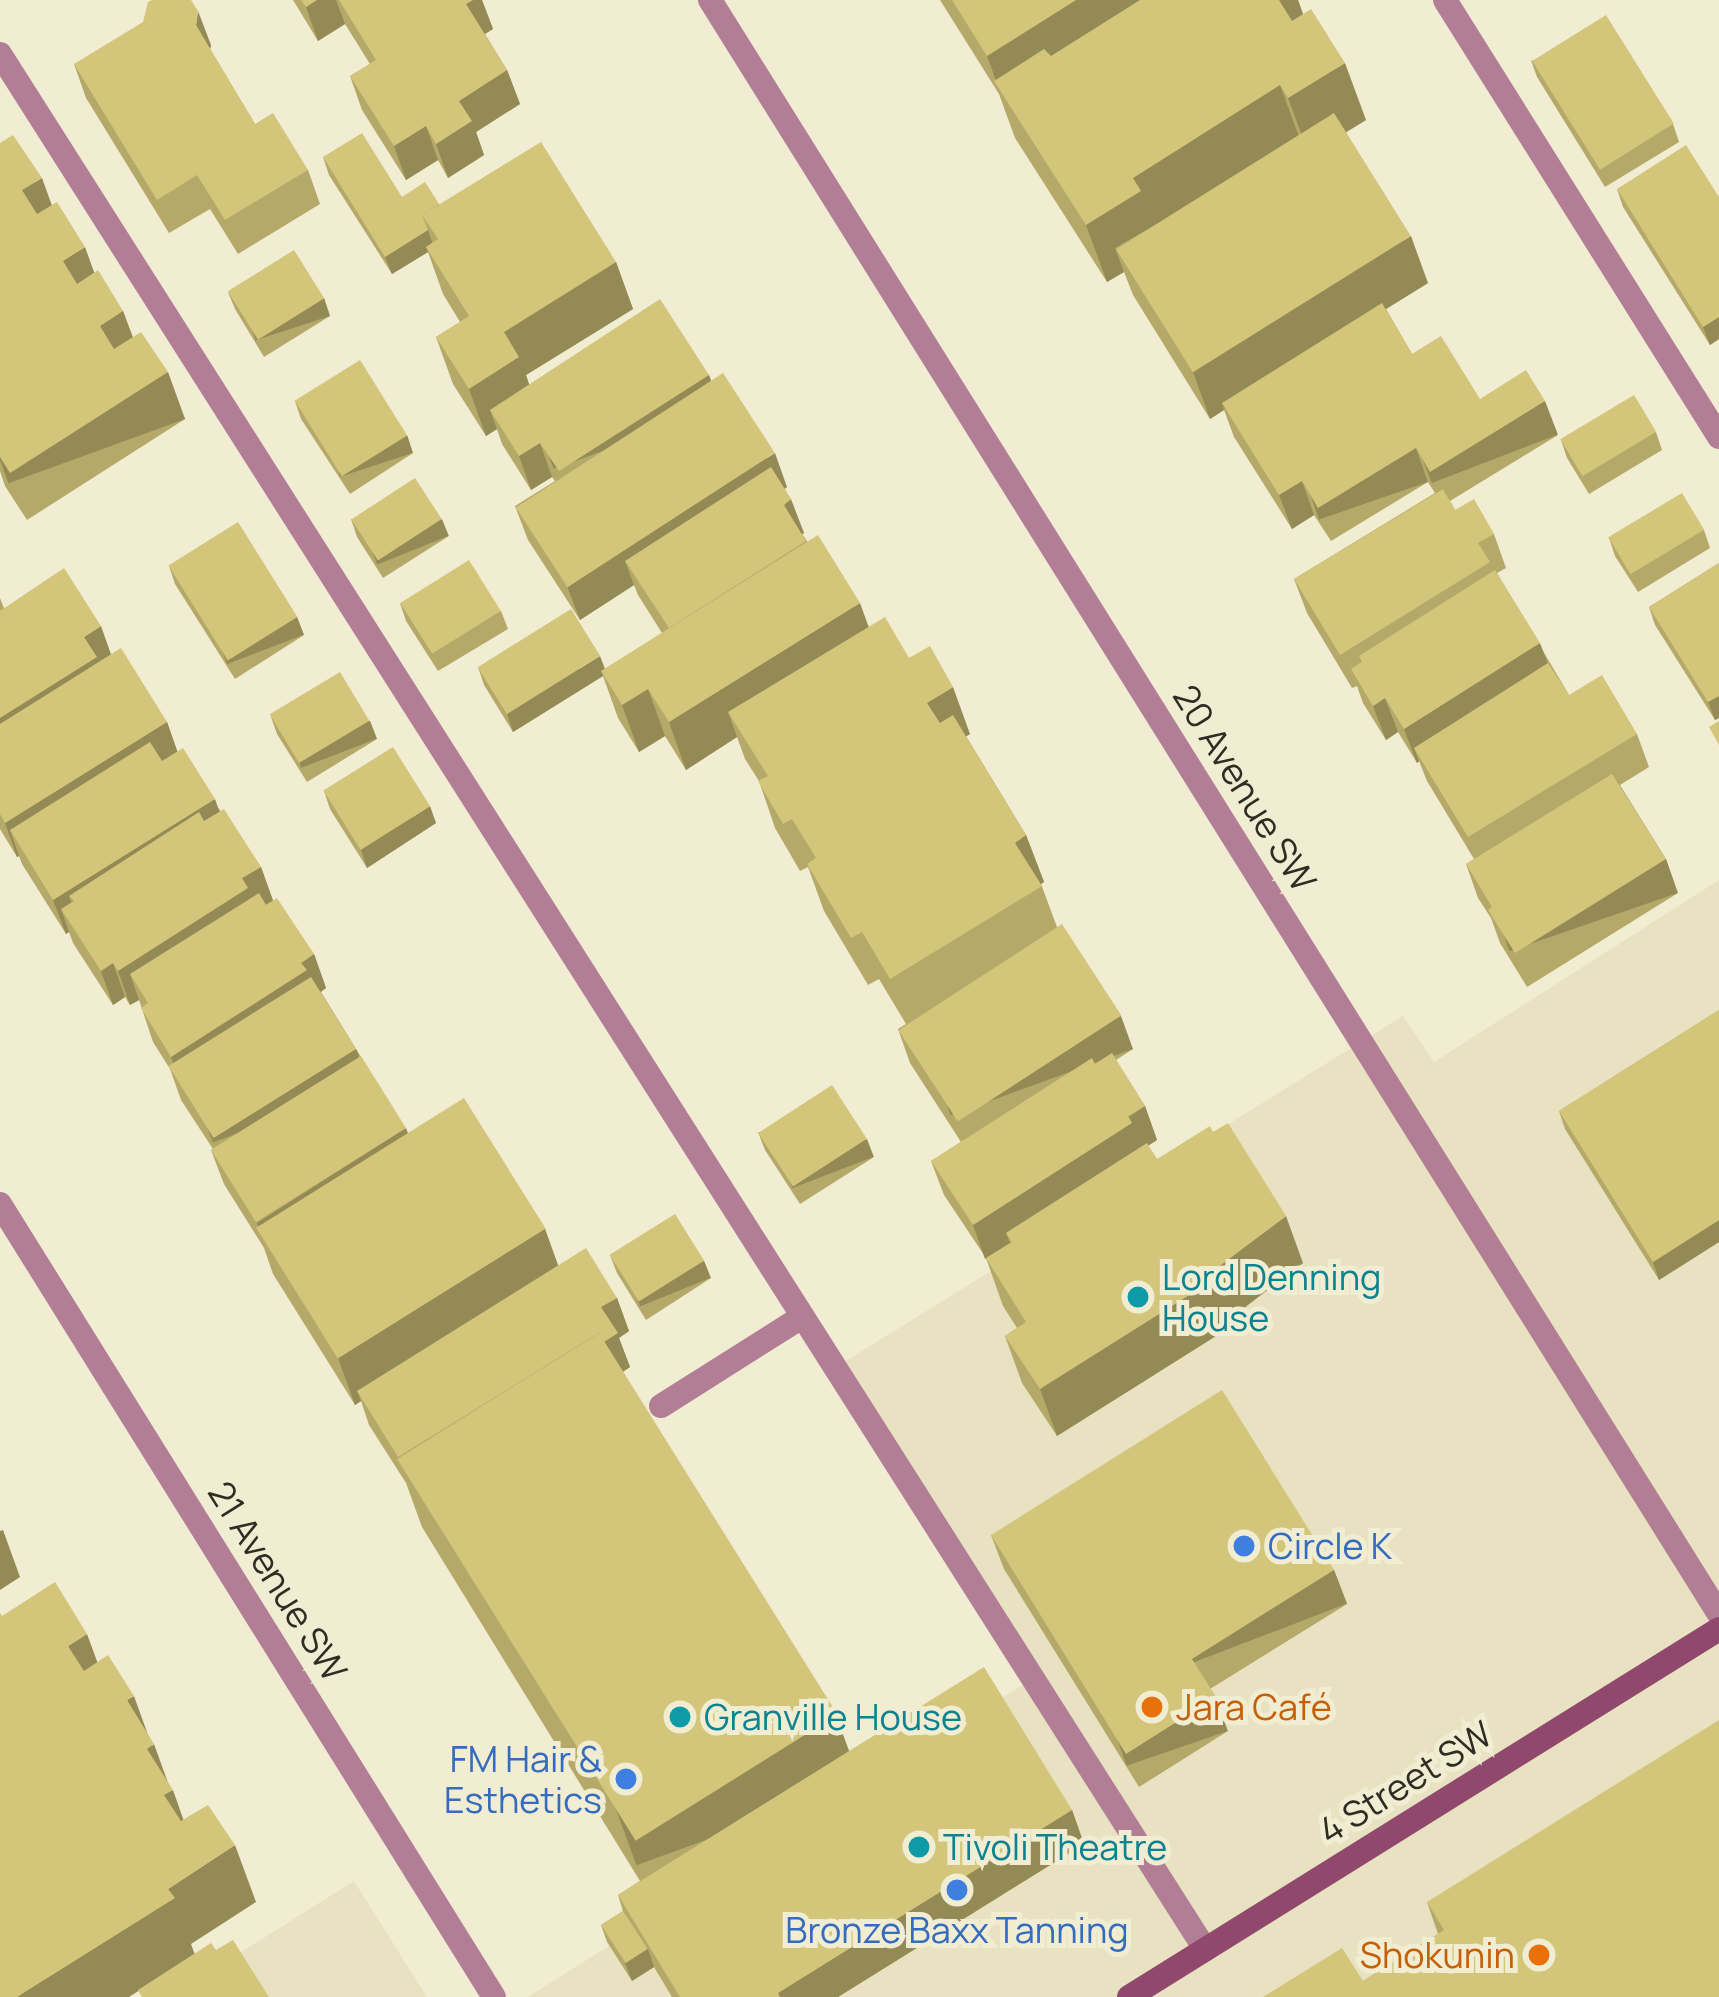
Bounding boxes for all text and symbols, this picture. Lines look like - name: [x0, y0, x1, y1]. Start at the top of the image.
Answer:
- street label: 20 Avenue SW: [1164, 677, 1326, 899]
- place label: Lord Denning House: [1162, 1254, 1381, 1339]
- marker: Lord Denning House: [1125, 1284, 1151, 1310]
- street label: 21 Avenue SW: [199, 1473, 357, 1689]
- place label: Circle K: [1268, 1524, 1392, 1568]
- marker: Circle K: [1231, 1533, 1257, 1559]
- place label: Jara Café: [1176, 1685, 1332, 1729]
- marker: Jara Café: [1139, 1694, 1165, 1720]
- place label: Granville House: [704, 1695, 962, 1739]
- marker: Granville House: [667, 1704, 693, 1730]
- street label: 4 Street SW: [1310, 1712, 1500, 1852]
- place label: FM Hair & Esthetics: [444, 1736, 602, 1821]
- marker: FM Hair & Esthetics: [613, 1766, 639, 1792]
- place label: Tivoli Theatre: [943, 1825, 1167, 1869]
- marker: Tivoli Theatre: [906, 1834, 932, 1860]
- marker: Bronze Baxx Tanning: [944, 1877, 970, 1903]
- place label: Bronze Baxx Tanning: [785, 1908, 1129, 1952]
- place label: Shokunin: [1360, 1933, 1515, 1977]
- marker: Shokunin: [1526, 1942, 1552, 1968]

